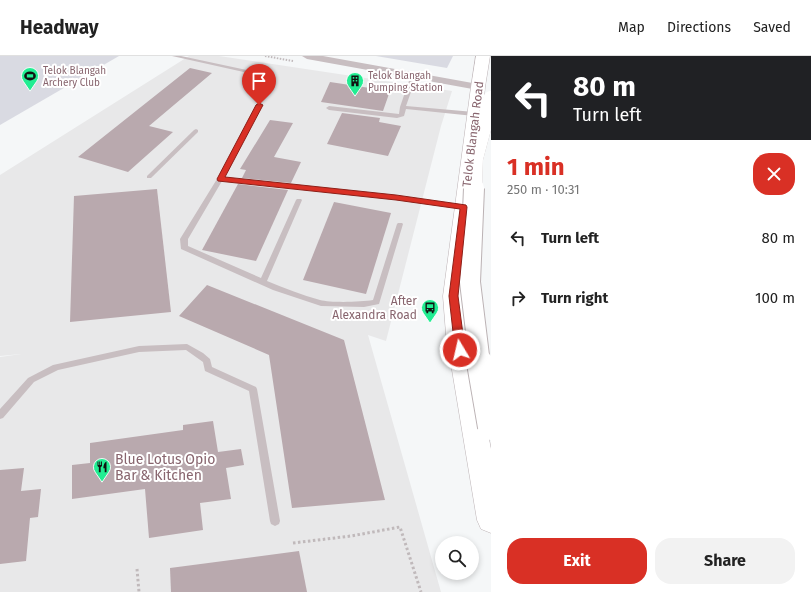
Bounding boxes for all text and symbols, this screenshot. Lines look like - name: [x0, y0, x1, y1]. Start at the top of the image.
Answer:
- text: Headway: [20, 16, 99, 39]
- text: Map: [618, 19, 645, 36]
- text: Directions: [667, 19, 731, 36]
- text: Saved: [753, 19, 791, 36]
- pin: [242, 64, 276, 105]
- place label: Telok Blangah Archery Club: [43, 65, 106, 89]
- sports icon: Telok Blangah Archery Club: [20, 66, 40, 91]
- icon: arrive: [248, 70, 270, 92]
- place label: Telok Blangah Pumping Station: [368, 70, 443, 94]
- text: 80 m: [573, 70, 636, 103]
- building icon: Telok Blangah Pumping Station: [345, 71, 365, 96]
- icon: left: [507, 72, 559, 124]
- street label: Telok Blangah Road: [460, 80, 486, 188]
- text: Turn left: [573, 104, 642, 126]
- text: 1 min: [507, 153, 565, 181]
- button: close: [753, 153, 795, 195]
- text: 250 m · 10:31: [507, 182, 580, 197]
- icon: left: [507, 227, 529, 249]
- text: Turn left: [541, 229, 599, 247]
- text: 80 m: [762, 229, 795, 247]
- icon: right: [507, 287, 529, 309]
- text: Turn right: [541, 289, 608, 307]
- text: 100 m: [755, 289, 795, 307]
- place label: After Alexandra Road: [332, 294, 417, 322]
- bus stop icon: After Alexandra Road: [420, 298, 440, 323]
- position arrow: [439, 329, 481, 371]
- place label: Blue Lotus Opio Bar & Kitchen: [115, 451, 215, 484]
- restaurant icon: Blue Lotus Opio Bar & Kitchen: [92, 457, 112, 482]
- map controls: [435, 536, 479, 580]
- button: search: [435, 536, 479, 580]
- button: Exit: [507, 538, 647, 584]
- button: Share: [655, 538, 795, 584]

